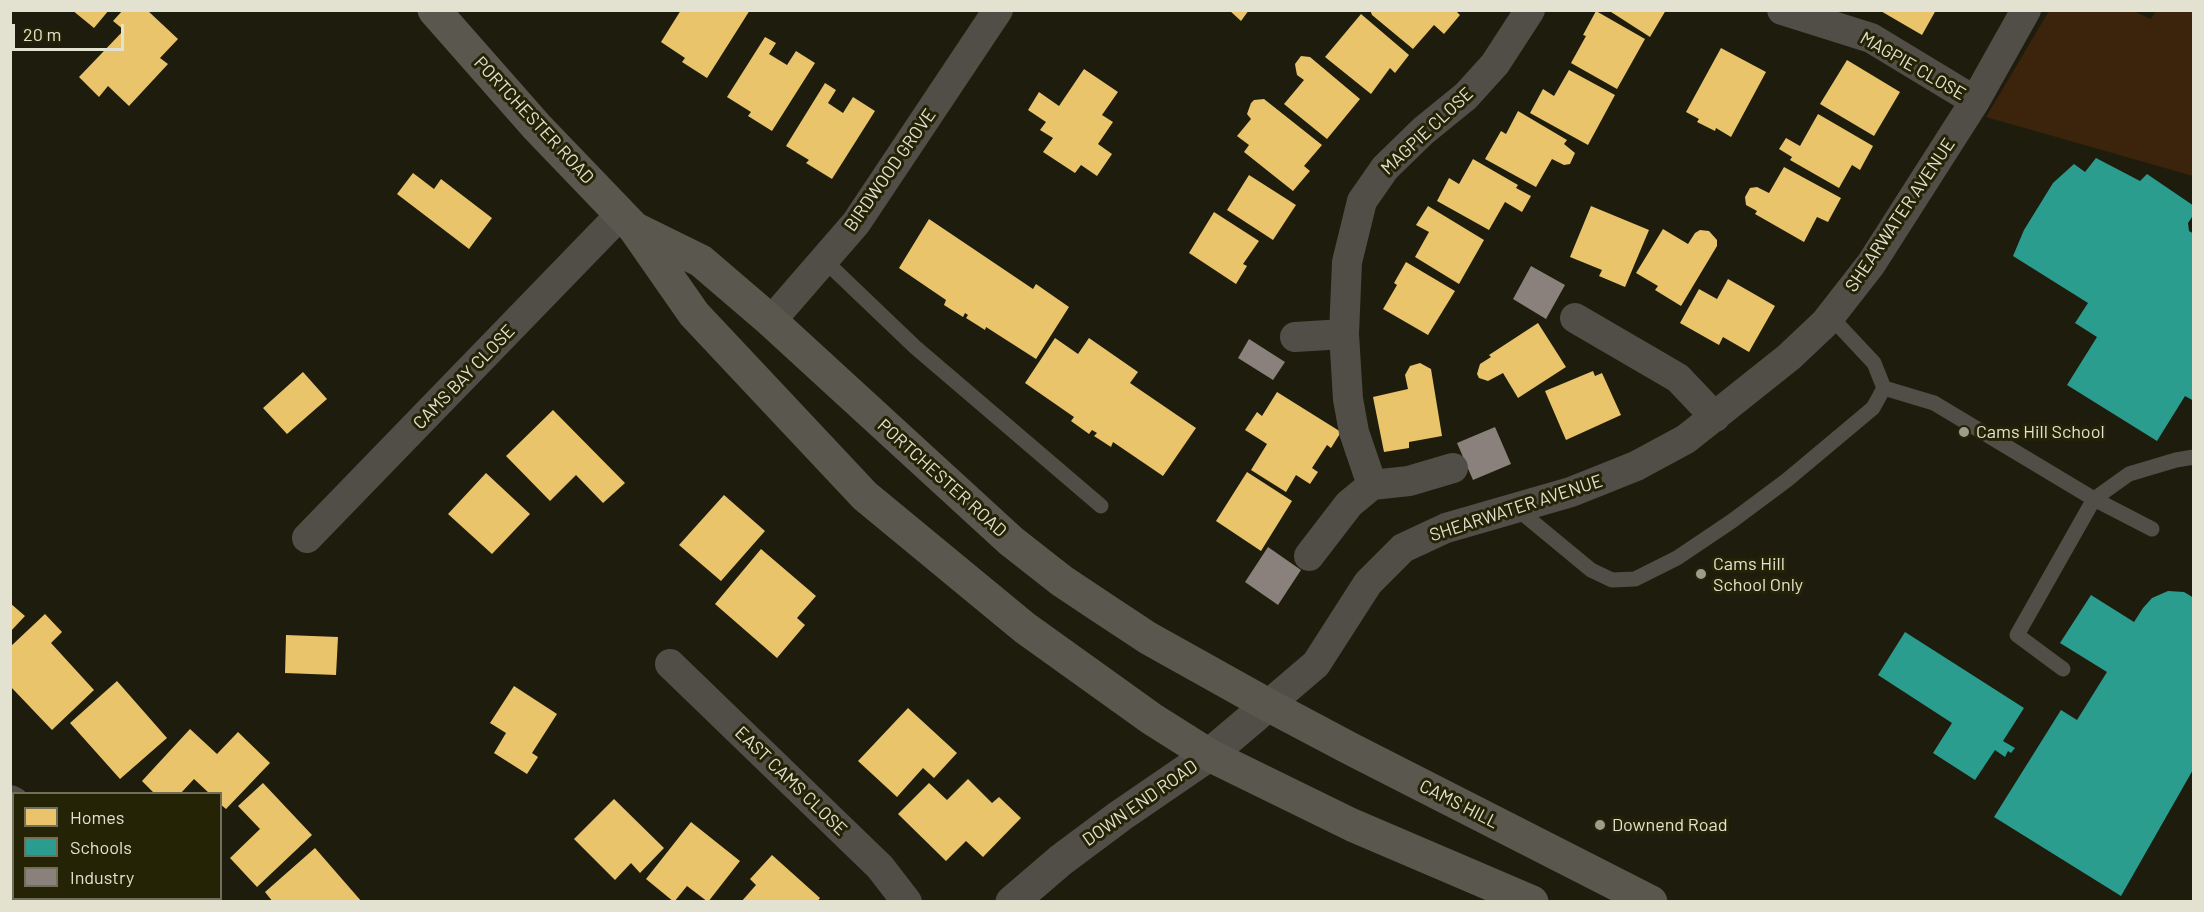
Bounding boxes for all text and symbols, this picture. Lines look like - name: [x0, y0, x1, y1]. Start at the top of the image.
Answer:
- scale bar: [15, 12, 128, 50]
- text: 20 m: [23, 23, 61, 45]
- street label: MAGPIE CLOSE: [1856, 27, 1970, 105]
- street label: PORTCHESTER ROAD: [470, 52, 598, 188]
- street label: MAGPIE CLOSE: [1376, 83, 1478, 179]
- street label: BIRDWOOD GROVE: [840, 105, 940, 235]
- street label: SHEARWATER AVENUE: [1841, 134, 1959, 296]
- street label: CAMS BAY CLOSE: [409, 320, 519, 434]
- street label: PORTCHESTER ROAD: [873, 414, 1011, 542]
- place label: Cams Hill School: [1976, 421, 2105, 443]
- marker: Cams Hill School: [1957, 425, 1971, 439]
- street label: SHEARWATER AVENUE: [1427, 470, 1605, 546]
- place label: Cams Hill School Only: [1713, 553, 1803, 596]
- marker: Cams Hill School Only: [1694, 567, 1708, 581]
- street label: EAST CAMS CLOSE: [730, 722, 852, 840]
- street label: DOWN END ROAD: [1078, 755, 1202, 851]
- street label: CAMS HILL: [1416, 775, 1502, 833]
- legend: [12, 792, 222, 900]
- text: Homes: [70, 806, 124, 828]
- place label: Downend Road: [1612, 814, 1728, 836]
- marker: Downend Road: [1593, 818, 1607, 832]
- text: Schools: [70, 836, 132, 858]
- text: Industry: [70, 866, 134, 888]

